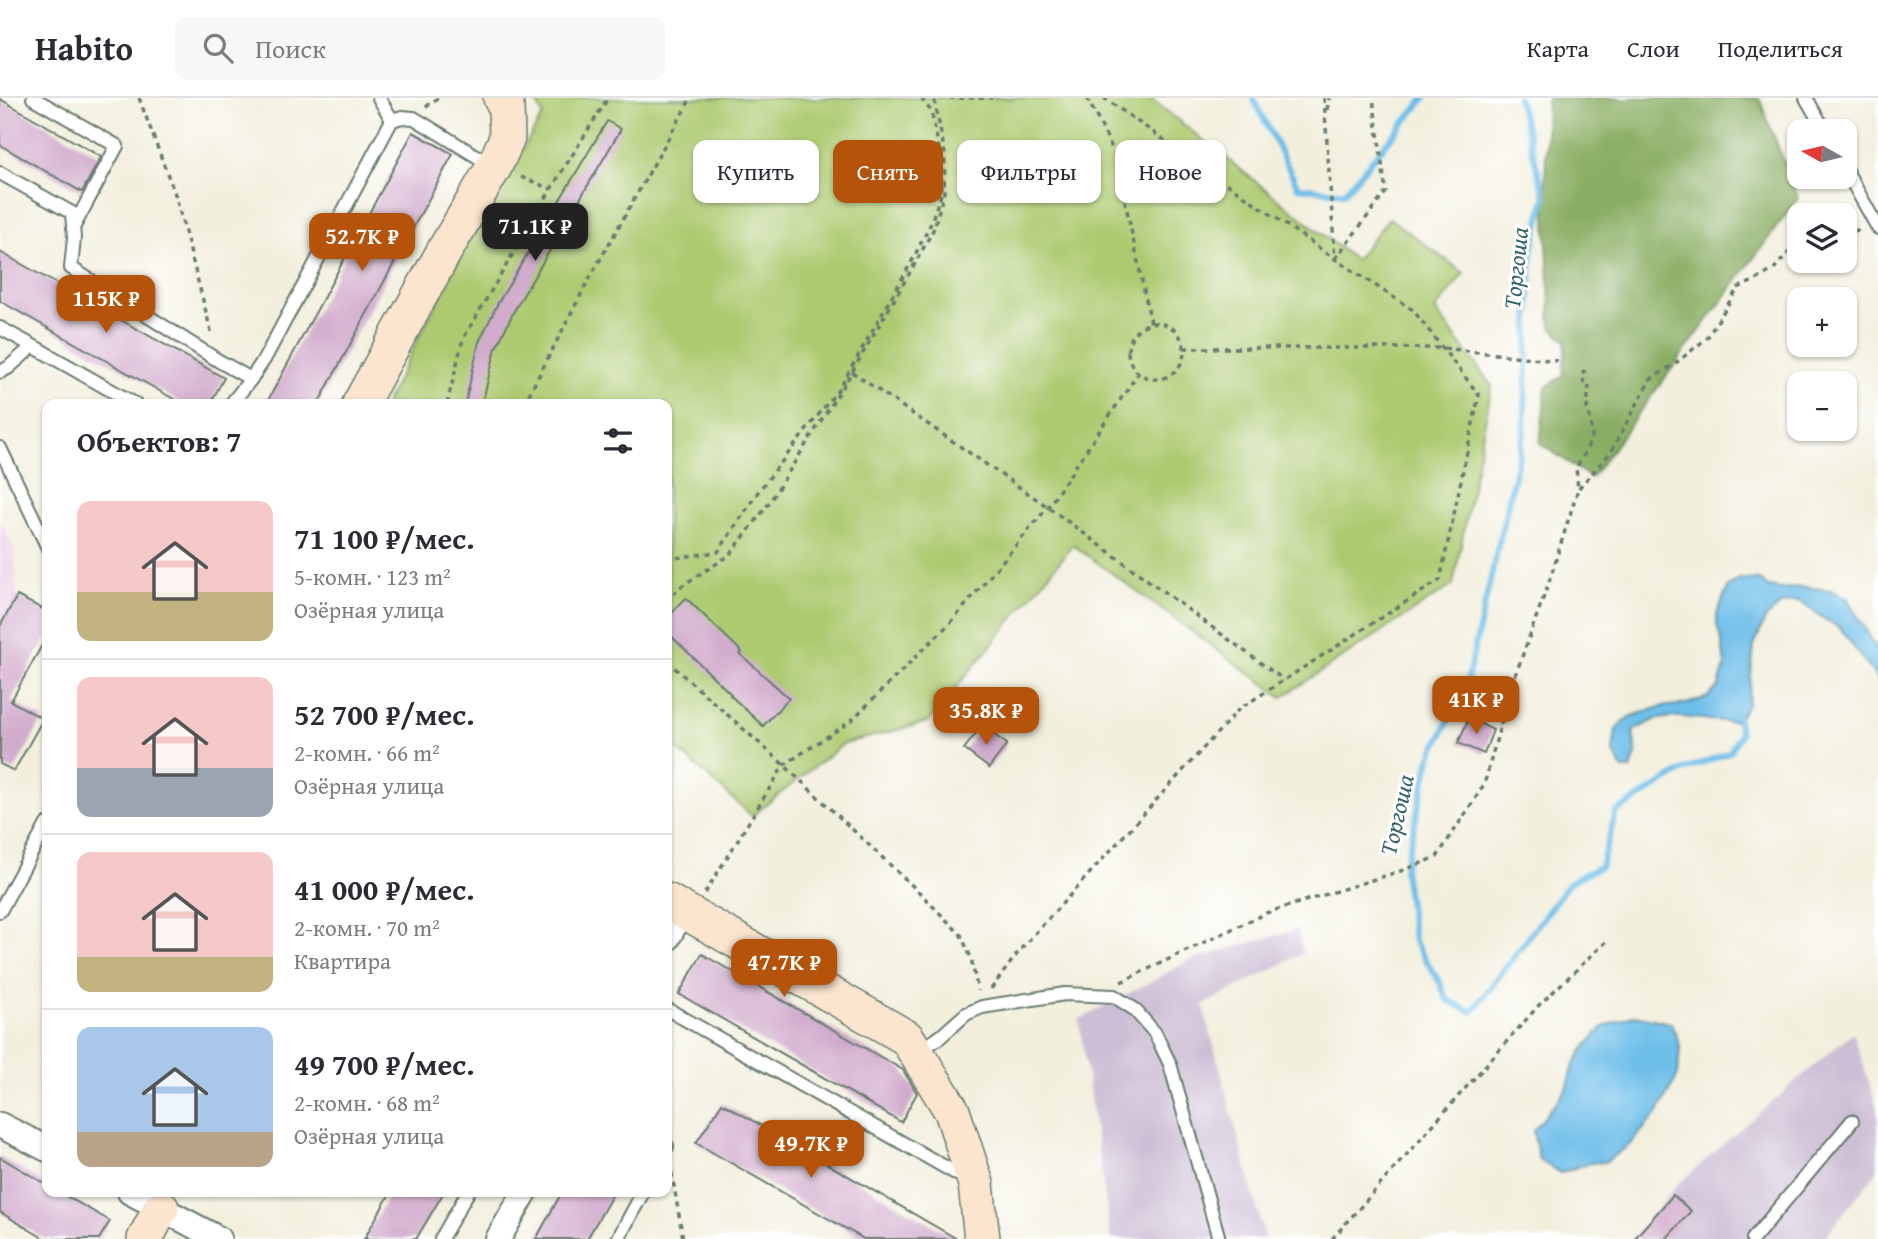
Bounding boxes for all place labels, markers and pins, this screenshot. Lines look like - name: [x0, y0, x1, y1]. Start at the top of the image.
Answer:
- pin: 71.1K ₽: [470, 204, 600, 263]
- pin: 52.7K ₽: [297, 214, 427, 273]
- pin: 115K ₽: [49, 275, 163, 335]
- pin: 41K ₽: [1427, 676, 1525, 736]
- pin: 35.8K ₽: [921, 688, 1051, 747]
- pin: 47.7K ₽: [719, 940, 849, 999]
- pin: 49.7K ₽: [746, 1121, 876, 1180]

